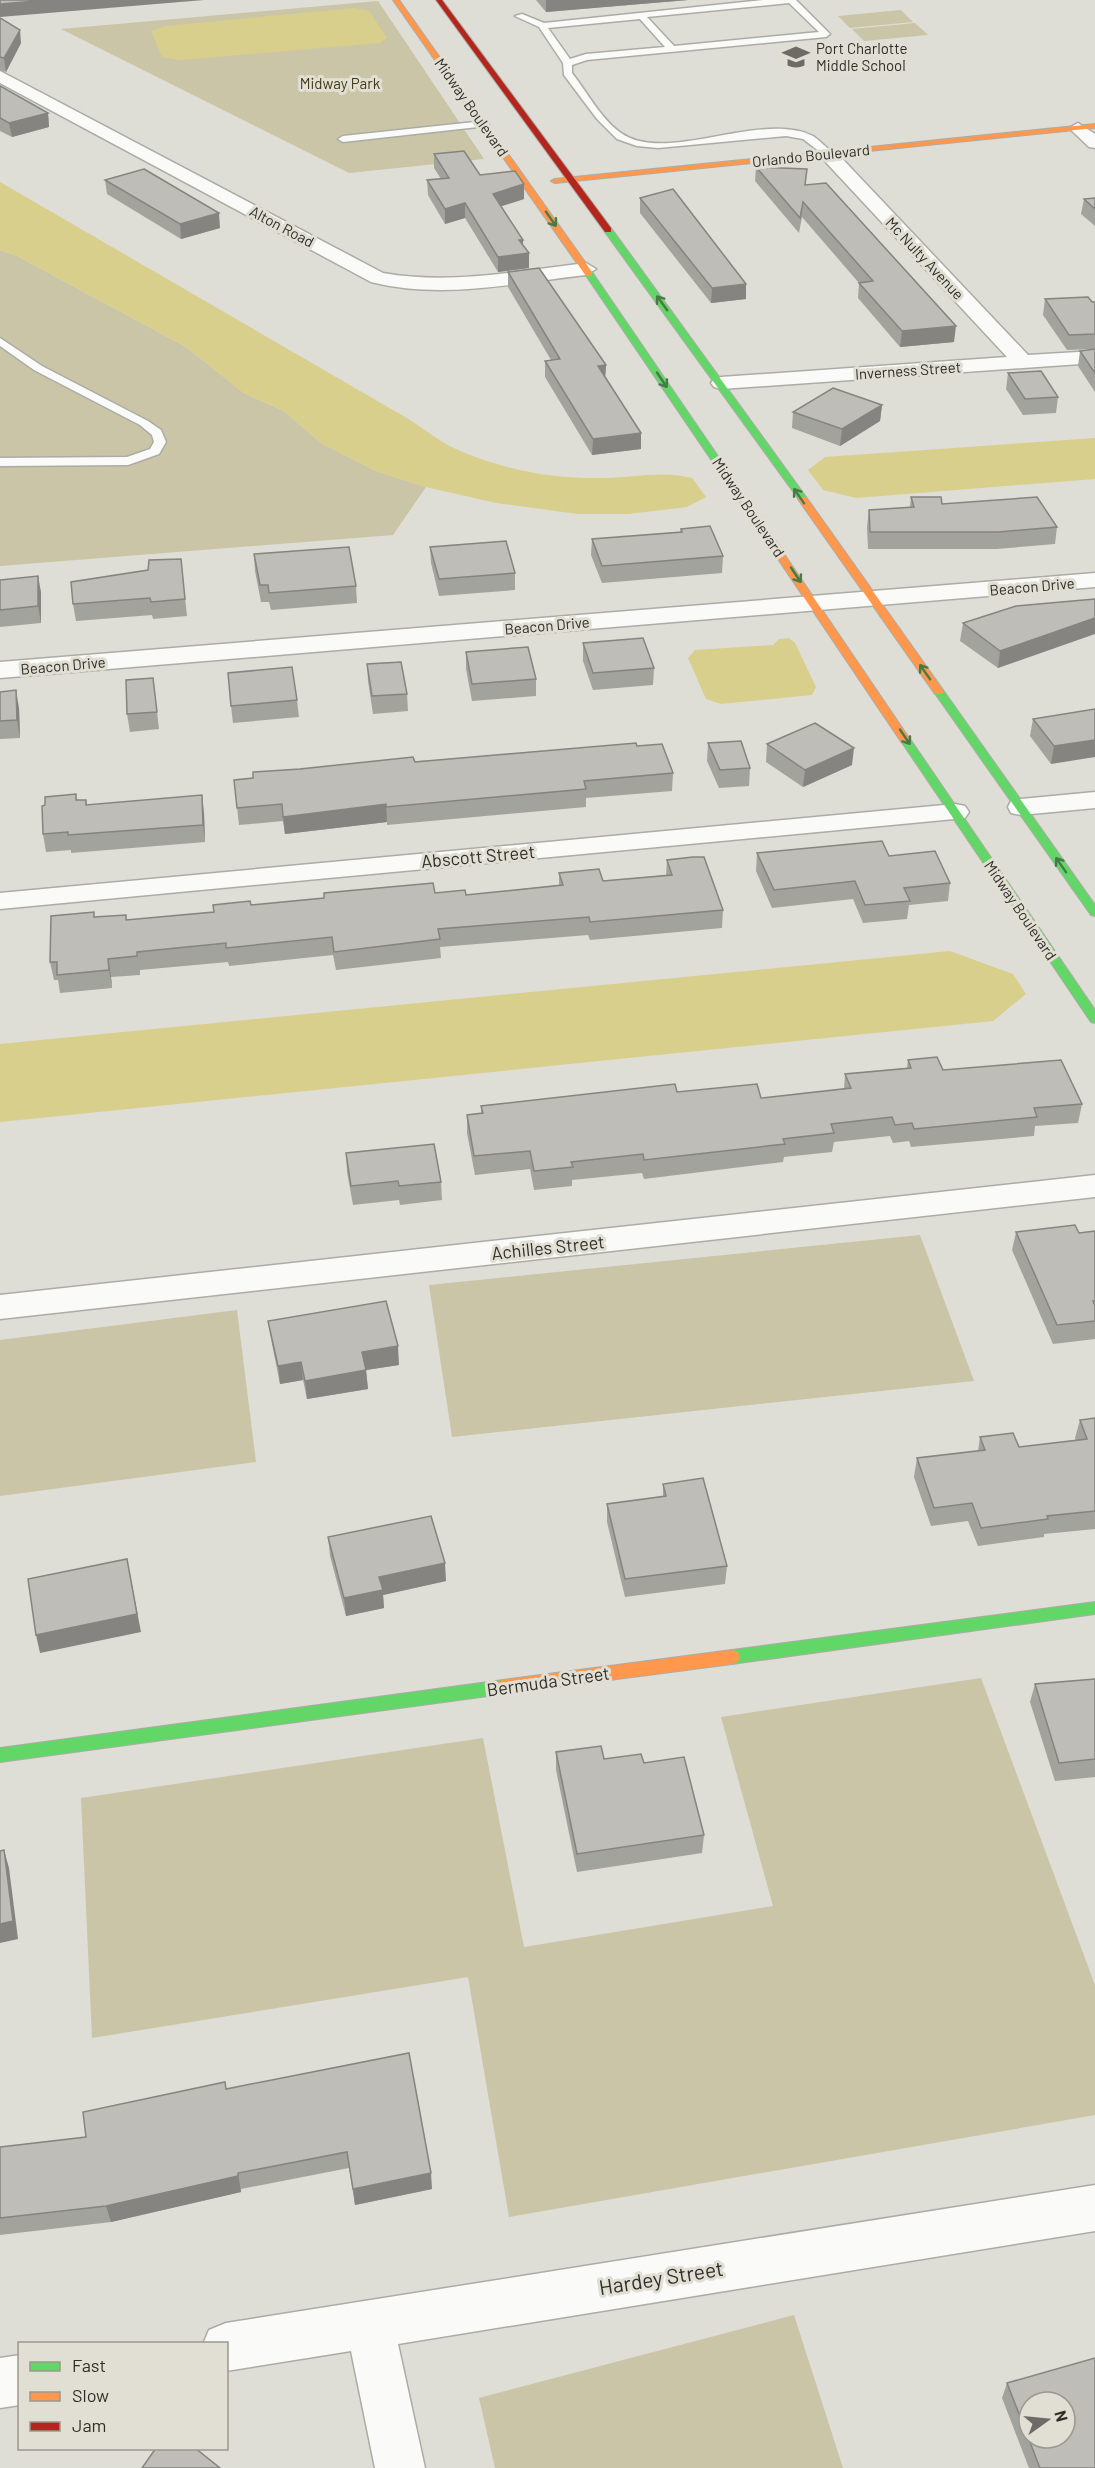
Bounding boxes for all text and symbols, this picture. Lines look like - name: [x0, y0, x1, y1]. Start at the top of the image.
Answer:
- place label: Port Charlotte Middle School: [816, 39, 907, 74]
- school or university icon: Port Charlotte Middle School: [781, 42, 811, 72]
- street label: Midway Boulevard: [431, 54, 513, 160]
- park label: Midway Park: [300, 74, 381, 92]
- street label: Orlando Boulevard: [751, 140, 871, 170]
- street label: Alton Road: [247, 202, 317, 250]
- one-way arrow: [545, 211, 557, 227]
- street label: Mc Nulty Avenue: [882, 213, 968, 303]
- one-way arrow: [656, 295, 668, 311]
- street label: Inverness Street: [854, 357, 962, 383]
- one-way arrow: [656, 371, 668, 387]
- street label: Midway Boulevard: [709, 454, 789, 560]
- one-way arrow: [793, 488, 805, 505]
- one-way arrow: [790, 567, 802, 583]
- street label: Beacon Drive: [989, 573, 1075, 599]
- street label: Beacon Drive: [504, 612, 590, 638]
- street label: Beacon Drive: [20, 652, 106, 678]
- one-way arrow: [919, 664, 931, 680]
- one-way arrow: [899, 728, 911, 745]
- street label: Abscott Street: [420, 840, 536, 872]
- street label: Midway Boulevard: [981, 857, 1061, 963]
- one-way arrow: [1055, 858, 1067, 874]
- street label: Achilles Street: [490, 1230, 606, 1264]
- street label: Bermuda Street: [485, 1661, 611, 1701]
- street label: Hardey Street: [597, 2255, 725, 2299]
- legend: [18, 2342, 228, 2450]
- text: Fast: [72, 2354, 106, 2376]
- text: Slow: [72, 2384, 109, 2406]
- north arrow: [1017, 2390, 1077, 2450]
- text: N: [1051, 2408, 1073, 2424]
- text: Jam: [72, 2414, 106, 2436]

